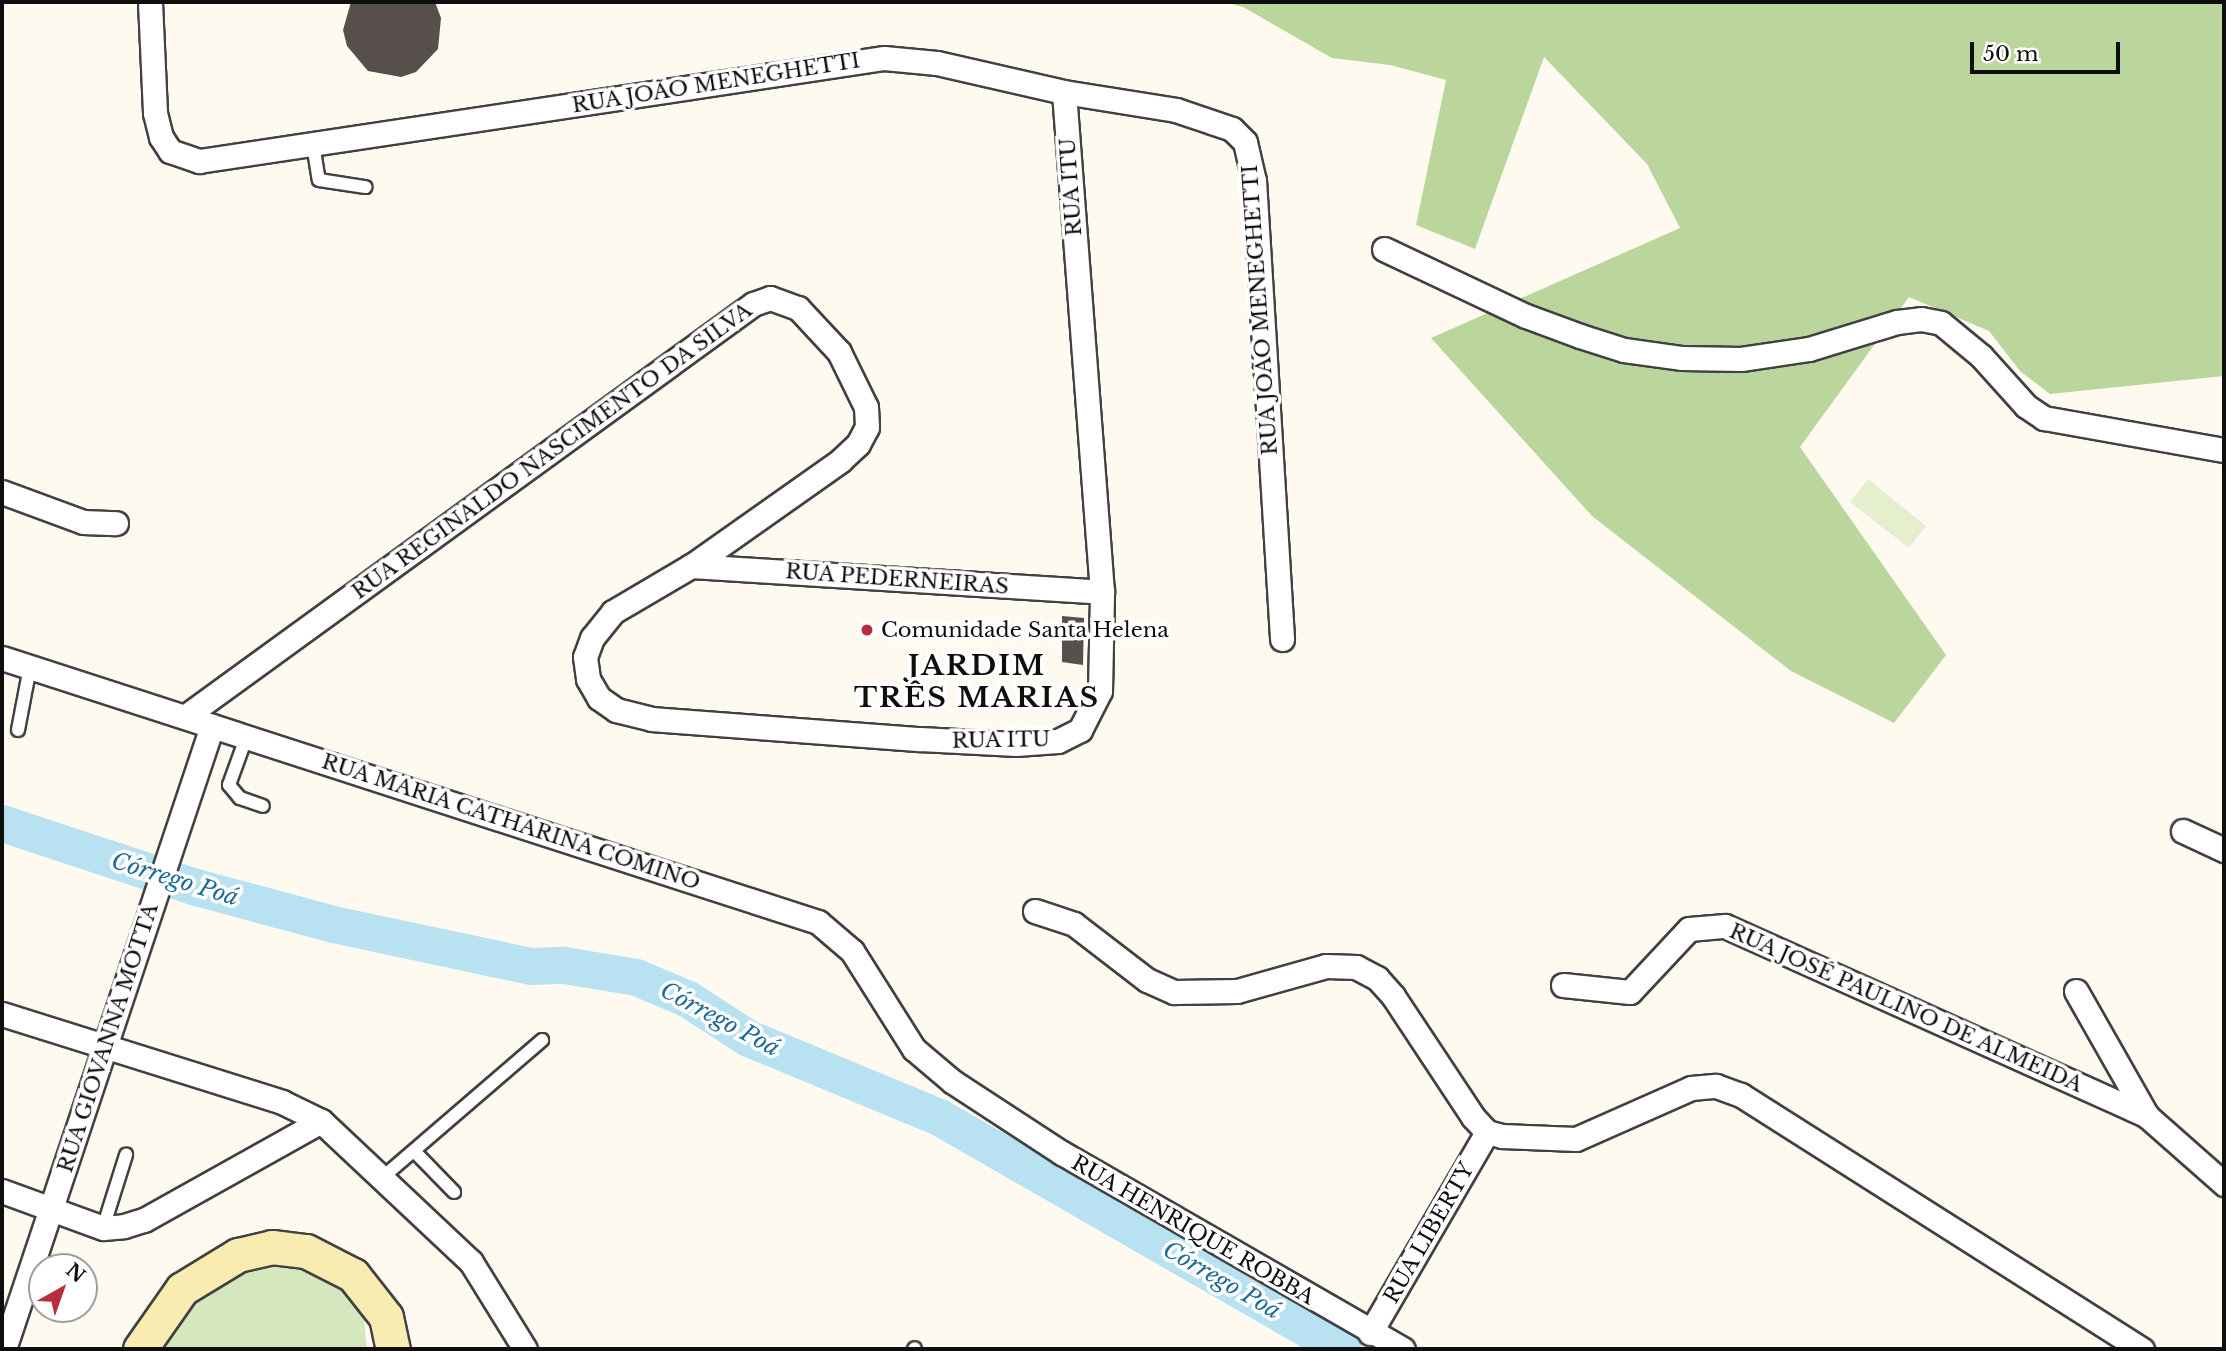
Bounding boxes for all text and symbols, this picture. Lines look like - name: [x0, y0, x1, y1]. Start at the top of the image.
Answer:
- scale bar: [1974, 28, 2124, 72]
- text: 50 m: [1983, 41, 2038, 67]
- street label: RUA JOÃO MENEGHETTI: [570, 48, 862, 118]
- street label: RUA ITU: [1055, 137, 1087, 237]
- street label: RUA JOÃO MENEGHETTI: [1237, 163, 1283, 457]
- street label: RUA REGINALDO NASCIMENTO DA SILVA: [347, 297, 757, 605]
- street label: RUA PEDERNEIRAS: [784, 559, 1010, 599]
- place label: Comunidade Santa Helena: [881, 617, 1169, 643]
- marker: Comunidade Santa Helena: [859, 622, 875, 638]
- district label: JARDIM TRÊS MARIAS: [855, 649, 1099, 715]
- street label: RUA ITU: [951, 727, 1051, 753]
- street label: RUA MARIA CATHARINA COMINO: [317, 748, 705, 896]
- water label: Córrego Poá: [108, 847, 242, 911]
- street label: RUA GIOVANNA MOTTA: [52, 899, 164, 1177]
- street label: RUA JOSÉ PAULINO DE ALMEIDA: [1725, 918, 2087, 1098]
- water label: Córrego Poá: [656, 976, 784, 1062]
- street label: RUA HENRIQUE ROBBA: [1067, 1150, 1319, 1310]
- street label: RUA LIBERTY: [1378, 1158, 1480, 1308]
- water label: Córrego Poá: [1158, 1235, 1286, 1325]
- north arrow: [28, 1253, 98, 1323]
- text: N: [61, 1259, 90, 1288]

